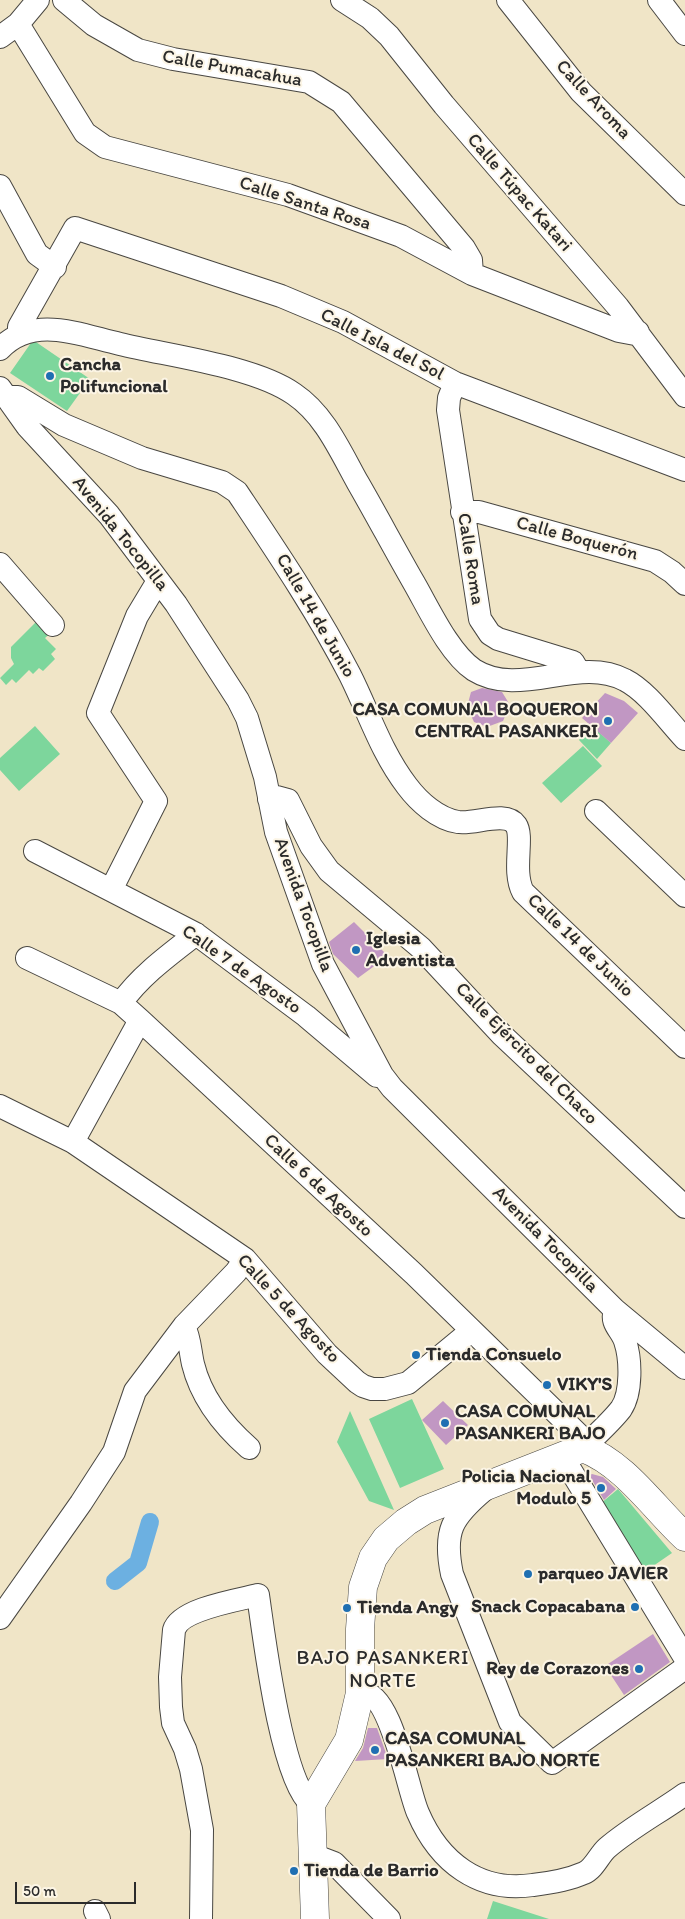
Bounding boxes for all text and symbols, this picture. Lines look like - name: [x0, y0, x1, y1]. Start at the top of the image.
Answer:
- street label: Calle Pumacahua: [160, 46, 304, 92]
- street label: Calle Aroma: [550, 56, 636, 144]
- street label: Calle Túpac Katari: [461, 129, 577, 257]
- street label: Calle Santa Rosa: [236, 172, 374, 236]
- street label: Calle Isla del Sol: [316, 304, 448, 386]
- place label: Cancha Polifuncional: [60, 354, 168, 398]
- marker: Cancha Polifuncional: [44, 370, 56, 382]
- street label: Avenida Tocopilla: [67, 472, 173, 596]
- street label: Calle Roma: [451, 511, 489, 607]
- street label: Calle Boquerón: [514, 512, 640, 566]
- street label: Calle 14 de Junio: [270, 550, 360, 682]
- place label: CASA COMUNAL BOQUERON CENTRAL PASANKERI: [353, 699, 598, 743]
- marker: CASA COMUNAL BOQUERON CENTRAL PASANKERI: [602, 715, 614, 727]
- street label: Avenida Tocopilla: [268, 835, 338, 975]
- street label: Calle 14 de Junio: [522, 889, 638, 1003]
- street label: Calle 7 de Agosto: [177, 920, 305, 1020]
- place label: Iglesia Adventista: [366, 928, 455, 972]
- marker: Iglesia Adventista: [350, 944, 362, 956]
- street label: Calle Ejército del Chaco: [450, 978, 602, 1130]
- street label: Calle 6 de Agosto: [259, 1130, 377, 1242]
- street label: Avenida Tocopilla: [487, 1182, 603, 1298]
- street label: Calle 5 de Agosto: [232, 1250, 344, 1368]
- place label: Tienda Consuelo: [426, 1344, 561, 1366]
- marker: Tienda Consuelo: [410, 1349, 422, 1361]
- place label: VIKY'S: [557, 1374, 612, 1396]
- marker: VIKY'S: [541, 1379, 553, 1391]
- place label: CASA COMUNAL PASANKERI BAJO: [455, 1401, 606, 1445]
- marker: CASA COMUNAL PASANKERI BAJO: [439, 1417, 451, 1429]
- place label: Policia Nacional Modulo 5: [462, 1466, 591, 1510]
- marker: Policia Nacional Modulo 5: [595, 1482, 607, 1494]
- place label: parqueo JAVIER: [538, 1563, 668, 1585]
- marker: parqueo JAVIER: [522, 1568, 534, 1580]
- place label: Snack Copacabana: [471, 1596, 625, 1618]
- place label: Tienda Angy: [357, 1597, 458, 1619]
- marker: Snack Copacabana: [629, 1601, 641, 1613]
- marker: Tienda Angy: [341, 1602, 353, 1614]
- district label: BAJO PASANKERI NORTE: [295, 1647, 471, 1694]
- place label: Rey de Corazones: [486, 1658, 629, 1680]
- marker: Rey de Corazones: [633, 1663, 645, 1675]
- place label: CASA COMUNAL PASANKERI BAJO NORTE: [385, 1728, 600, 1772]
- marker: CASA COMUNAL PASANKERI BAJO NORTE: [369, 1744, 381, 1756]
- place label: Tienda de Barrio: [304, 1860, 439, 1882]
- marker: Tienda de Barrio: [288, 1865, 300, 1877]
- scale bar: [18, 1872, 139, 1904]
- text: 50 m: [23, 1882, 56, 1900]

